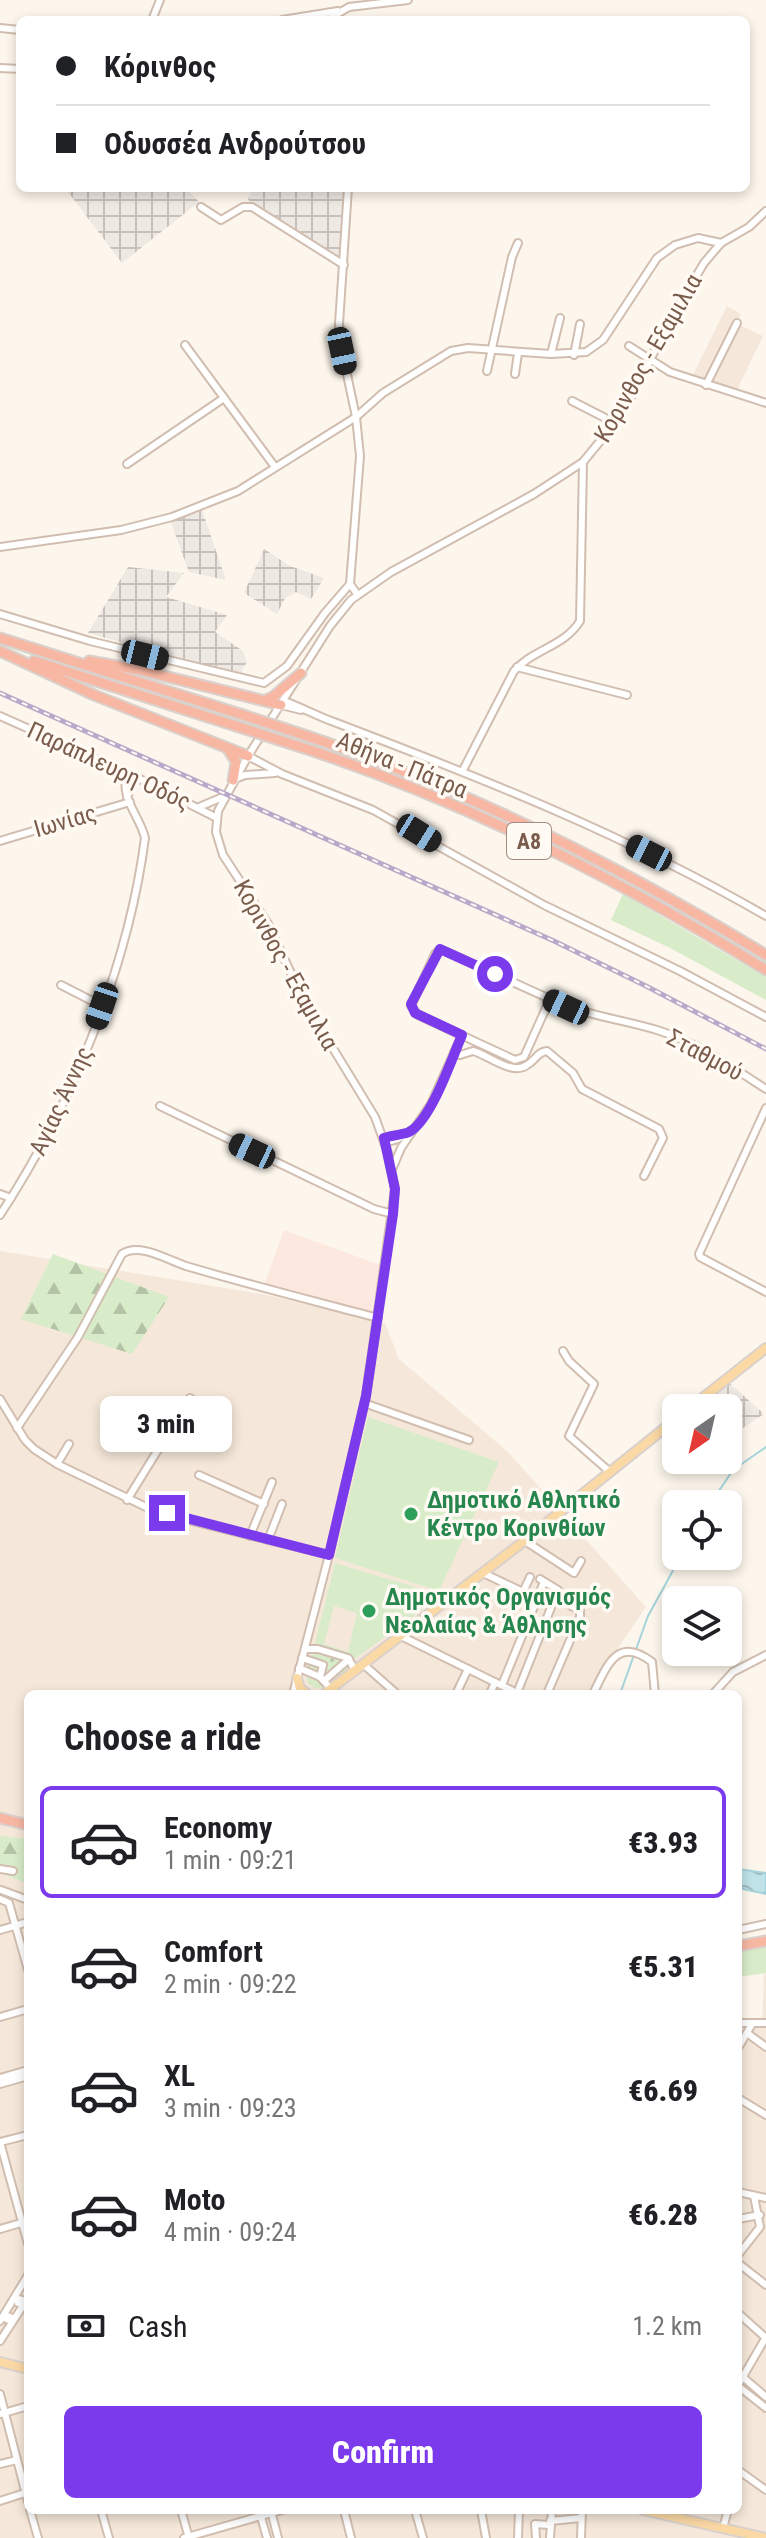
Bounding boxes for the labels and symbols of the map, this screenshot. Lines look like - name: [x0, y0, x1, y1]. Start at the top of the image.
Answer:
- street label: Κορινθος - Εξαμιλια: [588, 269, 708, 447]
- car: [325, 325, 359, 377]
- car: [119, 638, 171, 672]
- street label: Παράπλευρη Οδός: [23, 716, 195, 816]
- street label: Αθήνα - Πάτρα: [333, 726, 472, 804]
- street label: Ιωνίας: [31, 799, 99, 843]
- car: [392, 810, 446, 856]
- road number: Α8: [507, 823, 551, 859]
- car: [622, 831, 676, 875]
- street label: Κορινθος - Εξαμιλια: [228, 875, 344, 1055]
- route start: [477, 956, 513, 992]
- car: [83, 979, 121, 1033]
- car: [539, 986, 593, 1028]
- street label: Σταθμού: [662, 1023, 748, 1087]
- street label: Αγίας Άννης: [24, 1042, 98, 1160]
- car: [225, 1130, 279, 1172]
- north arrow: [662, 1394, 742, 1474]
- callout: 3 min: [101, 1397, 233, 1453]
- place label: Δημοτικό Αθλητικό Κέντρο Κορινθίων: [427, 1486, 621, 1542]
- route end: [149, 1495, 185, 1531]
- marker: Δημοτικό Αθλητικό Κέντρο Κορινθίων: [402, 1505, 420, 1523]
- place label: Δημοτικός Οργανισμός Νεολαίας & Άθλησης: [385, 1583, 611, 1639]
- marker: Δημοτικός Οργανισμός Νεολαίας & Άθλησης: [360, 1602, 378, 1620]

